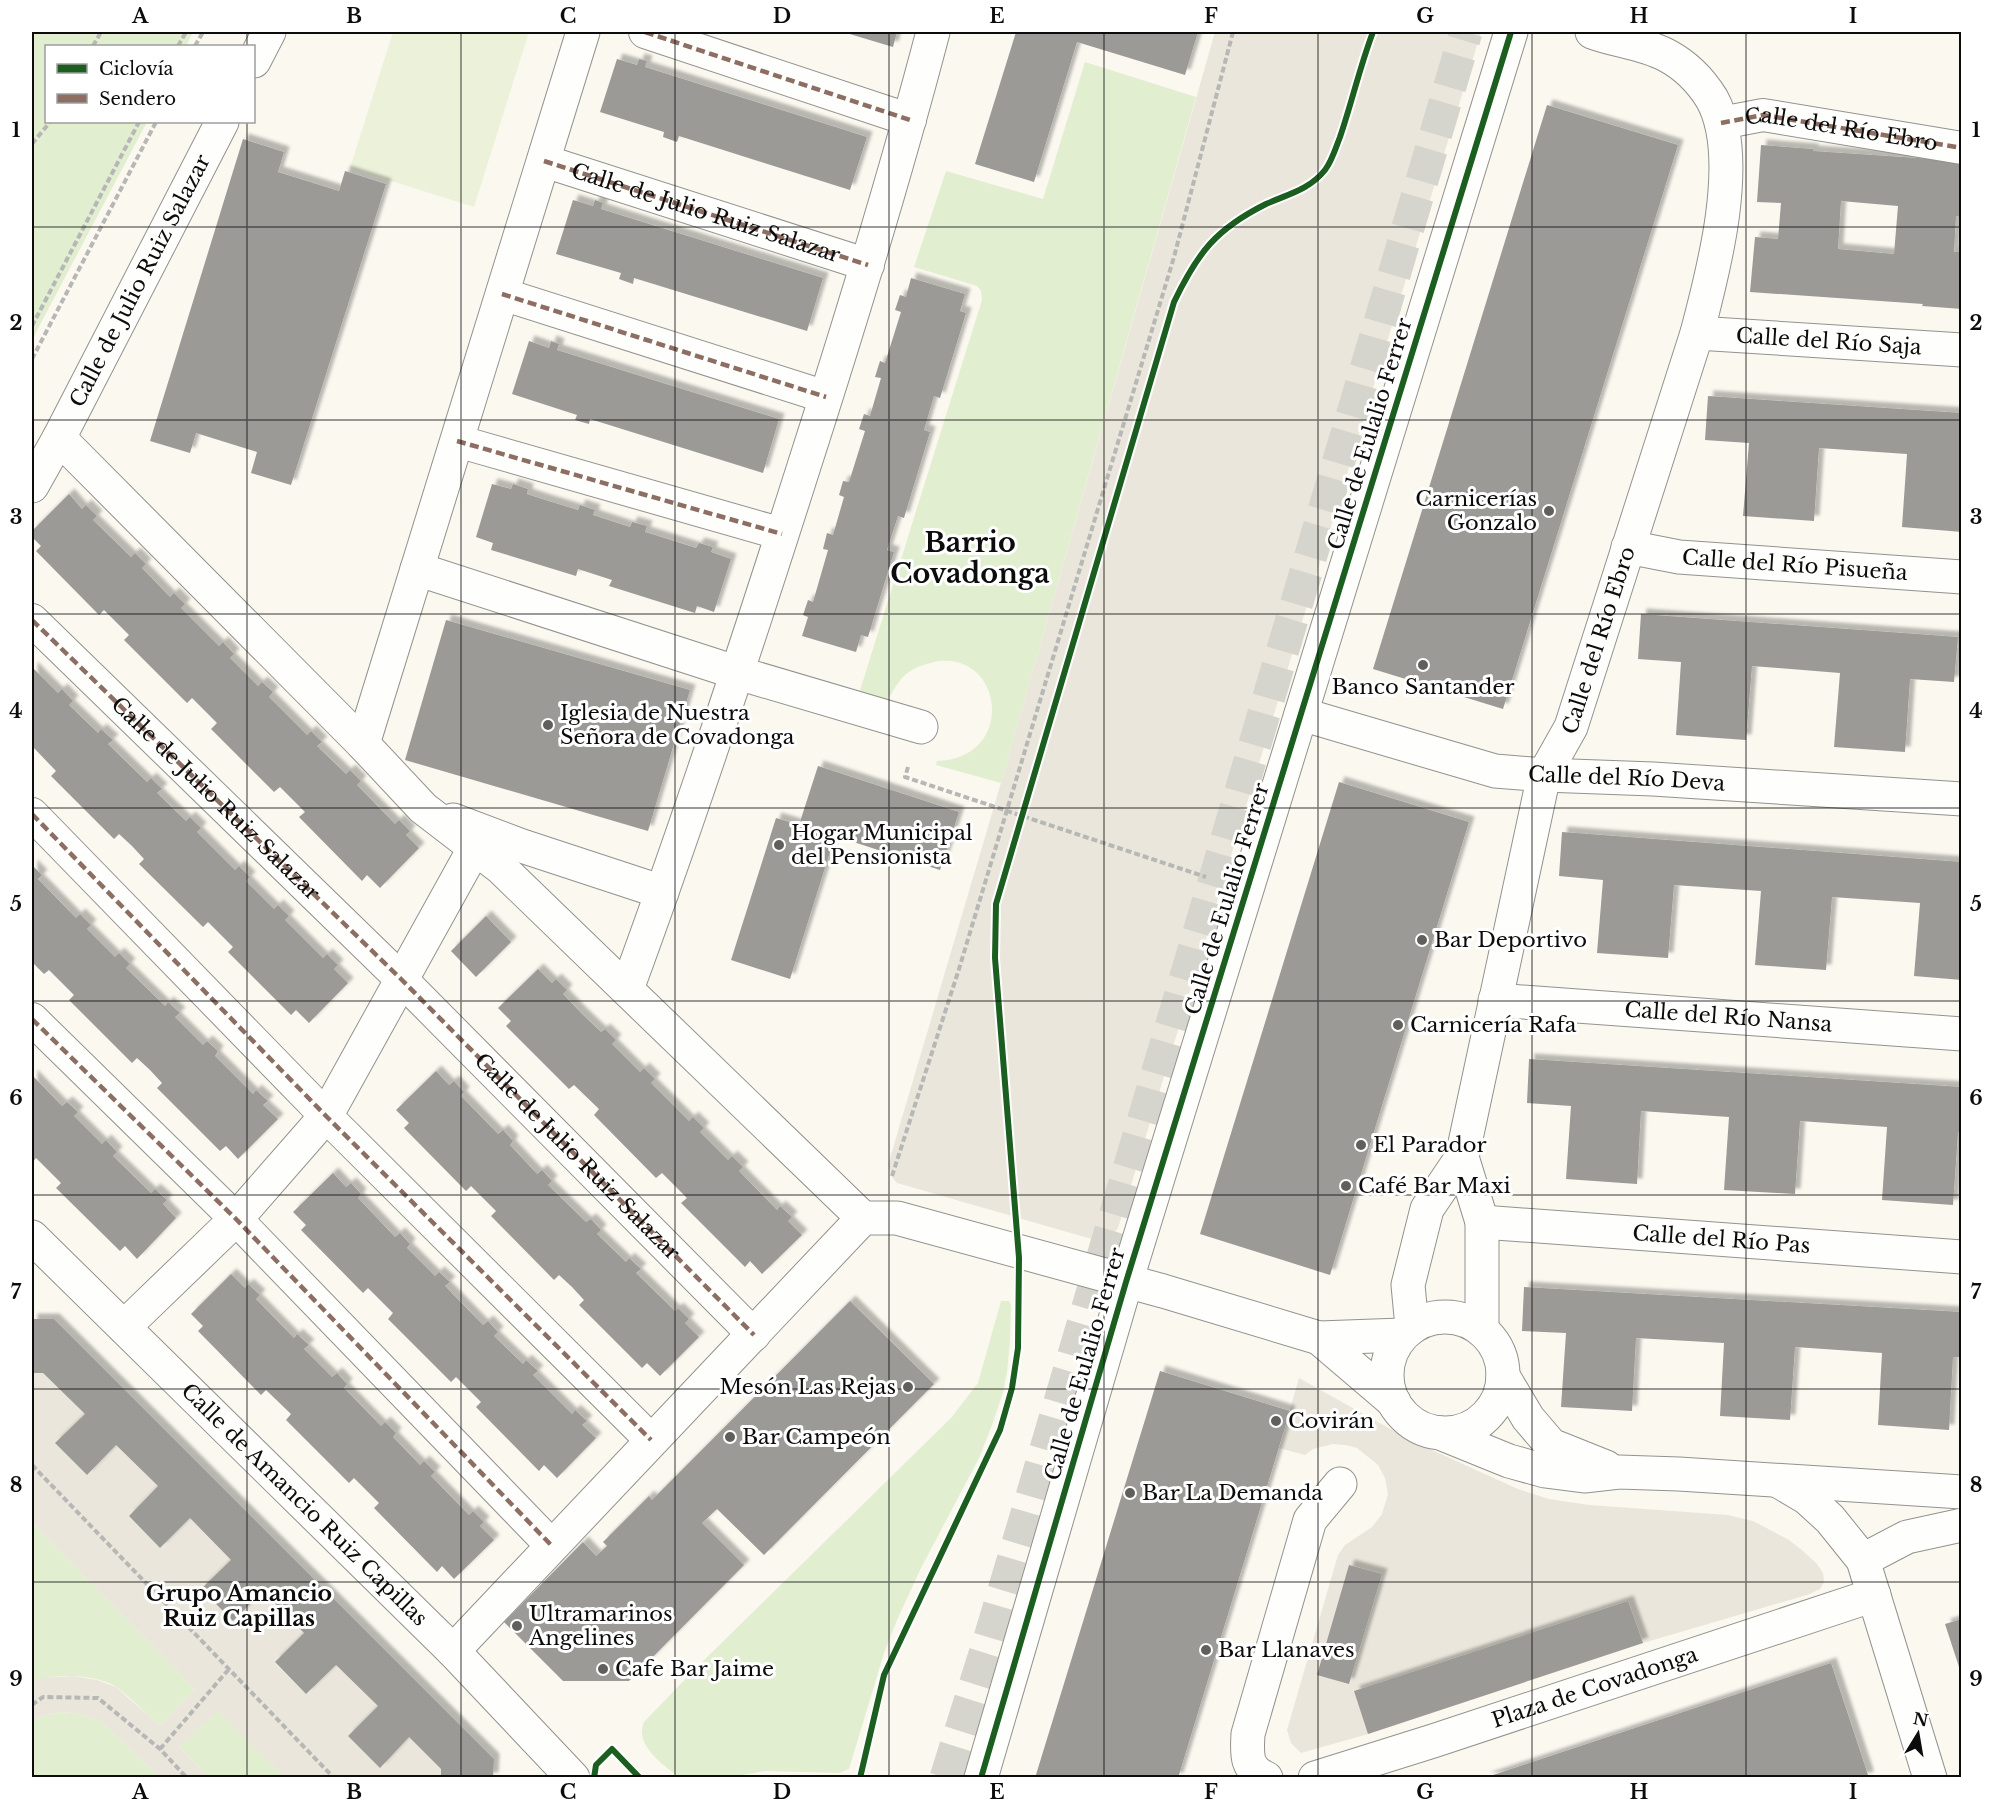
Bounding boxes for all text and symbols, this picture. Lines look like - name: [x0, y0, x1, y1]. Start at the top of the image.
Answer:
- text: A: [131, 4, 149, 28]
- text: B: [346, 4, 362, 28]
- text: C: [560, 4, 576, 28]
- text: D: [773, 4, 791, 28]
- text: E: [989, 4, 1005, 28]
- text: F: [1204, 4, 1218, 28]
- text: G: [1416, 4, 1434, 28]
- text: H: [1630, 4, 1649, 28]
- text: I: [1849, 4, 1857, 28]
- legend: [45, 45, 255, 123]
- text: Ciclovía: [99, 58, 174, 80]
- text: Sendero: [99, 88, 176, 110]
- street label: Calle del Río Ebro: [1742, 102, 1940, 157]
- text: 1: [12, 118, 21, 142]
- text: 1: [1972, 118, 1981, 142]
- street label: Calle de Julio Ruiz Salazar: [64, 150, 216, 411]
- street label: Calle de Julio Ruiz Salazar: [568, 158, 843, 268]
- text: 2: [9, 311, 23, 335]
- text: 2: [1969, 311, 1983, 335]
- street label: Calle de Eulalio Ferrer: [1322, 315, 1418, 553]
- street label: Calle del Río Saja: [1735, 323, 1923, 360]
- place label: Carnicerías Gonzalo: [1415, 486, 1537, 536]
- marker: Carnicerías Gonzalo: [1542, 504, 1556, 518]
- text: 3: [10, 505, 22, 529]
- text: 3: [1970, 505, 1982, 529]
- district label: Barrio Covadonga: [890, 526, 1050, 590]
- street label: Calle del Río Ebro: [1557, 543, 1641, 737]
- street label: Calle del Río Pisueña: [1681, 544, 1909, 586]
- marker: Banco Santander: [1416, 658, 1430, 672]
- place label: Banco Santander: [1331, 674, 1515, 700]
- street label: Calle de Julio Ruiz Salazar: [106, 691, 325, 906]
- text: 4: [9, 699, 23, 723]
- text: 4: [1969, 699, 1983, 723]
- place label: Iglesia de Nuestra Señora de Covadonga: [560, 700, 795, 750]
- marker: Iglesia de Nuestra Señora de Covadonga: [541, 718, 555, 732]
- street label: Calle del Río Deva: [1527, 761, 1726, 797]
- street label: Calle de Eulalio Ferrer: [1179, 780, 1275, 1018]
- place label: Hogar Municipal del Pensionista: [791, 820, 973, 870]
- marker: Hogar Municipal del Pensionista: [772, 838, 786, 852]
- text: 5: [10, 892, 22, 916]
- text: 5: [1970, 892, 1982, 916]
- place label: Bar Deportivo: [1434, 927, 1587, 953]
- marker: Bar Deportivo: [1415, 933, 1429, 947]
- street label: Calle del Río Nansa: [1624, 996, 1834, 1038]
- place label: Carnicería Rafa: [1410, 1012, 1577, 1038]
- marker: Carnicería Rafa: [1391, 1018, 1405, 1032]
- street label: Calle de Julio Ruiz Salazar: [469, 1048, 685, 1265]
- text: 6: [9, 1086, 23, 1110]
- text: 6: [1969, 1086, 1983, 1110]
- place label: El Parador: [1373, 1132, 1486, 1158]
- marker: El Parador: [1354, 1138, 1368, 1152]
- place label: Café Bar Maxi: [1358, 1173, 1511, 1199]
- marker: Café Bar Maxi: [1339, 1179, 1353, 1193]
- street label: Calle del Río Pas: [1632, 1220, 1811, 1259]
- street label: Calle de Eulalio Ferrer: [1039, 1245, 1131, 1483]
- text: 7: [11, 1280, 22, 1304]
- text: 7: [1971, 1280, 1982, 1304]
- place label: Mesón Las Rejas: [719, 1374, 896, 1400]
- street label: Calle de Amancio Ruiz Capillas: [176, 1378, 433, 1632]
- marker: Mesón Las Rejas: [901, 1380, 915, 1394]
- place label: Covirán: [1288, 1408, 1374, 1434]
- marker: Covirán: [1269, 1414, 1283, 1428]
- place label: Bar Campeón: [742, 1424, 891, 1450]
- marker: Bar Campeón: [723, 1430, 737, 1444]
- text: 8: [10, 1473, 22, 1497]
- text: 8: [1970, 1473, 1982, 1497]
- place label: Bar La Demanda: [1142, 1480, 1323, 1506]
- marker: Bar La Demanda: [1123, 1486, 1137, 1500]
- district label: Grupo Amancio Ruiz Capillas: [146, 1580, 332, 1632]
- place label: Ultramarinos Angelines: [528, 1601, 673, 1651]
- marker: Ultramarinos Angelines: [510, 1619, 524, 1633]
- place label: Bar Llanaves: [1218, 1637, 1355, 1663]
- street label: Plaza de Covadonga: [1488, 1641, 1701, 1734]
- marker: Bar Llanaves: [1199, 1643, 1213, 1657]
- place label: Cafe Bar Jaime: [615, 1656, 774, 1682]
- marker: Cafe Bar Jaime: [596, 1662, 610, 1676]
- text: 9: [9, 1667, 23, 1691]
- text: 9: [1969, 1667, 1983, 1691]
- north arrow: [1888, 1704, 1948, 1764]
- text: N: [1912, 1708, 1930, 1731]
- text: A: [131, 1780, 149, 1804]
- text: B: [346, 1780, 362, 1804]
- text: C: [560, 1780, 576, 1804]
- text: D: [773, 1780, 791, 1804]
- text: E: [989, 1780, 1005, 1804]
- text: F: [1204, 1780, 1218, 1804]
- text: G: [1416, 1780, 1434, 1804]
- text: H: [1630, 1780, 1649, 1804]
- text: I: [1849, 1780, 1857, 1804]

